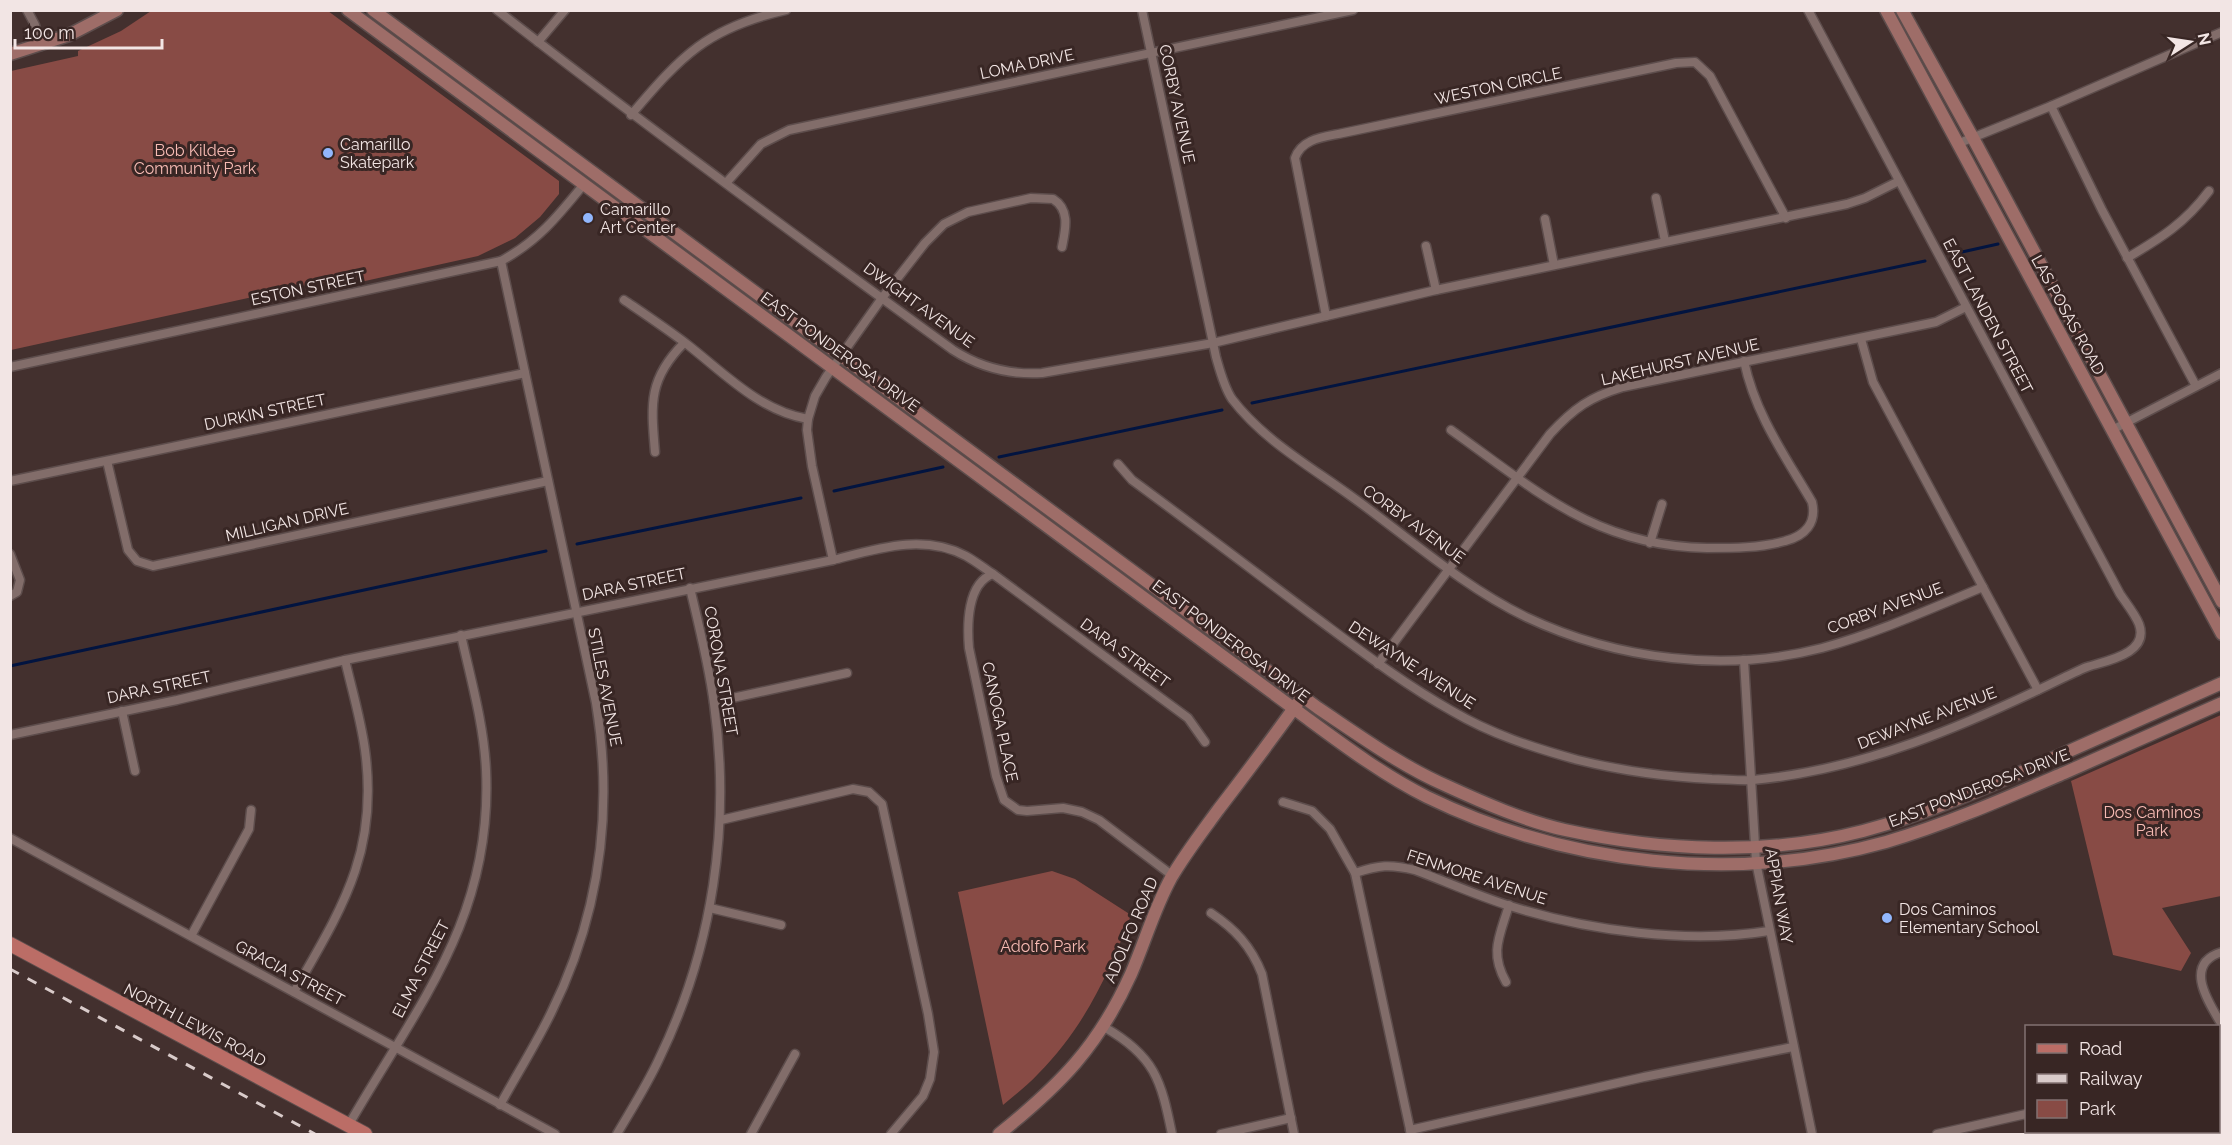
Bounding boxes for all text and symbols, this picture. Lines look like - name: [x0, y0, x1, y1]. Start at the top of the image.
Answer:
- scale bar: [15, 12, 162, 50]
- north arrow: [2160, 12, 2220, 72]
- text: 100 m: [24, 22, 75, 43]
- text: N: [2194, 31, 2215, 47]
- street label: CORBY AVENUE: [1155, 43, 1199, 166]
- street label: LOMA DRIVE: [978, 45, 1076, 83]
- street label: WESTON CIRCLE: [1433, 63, 1563, 109]
- place label: Camarillo Skatepark: [340, 135, 415, 172]
- park label: Bob Kildee Community Park: [134, 141, 257, 178]
- marker: Camarillo Skatepark: [321, 146, 335, 160]
- place label: Camarillo Art Center: [600, 200, 676, 237]
- marker: Camarillo Art Center: [581, 211, 595, 225]
- street label: EAST LANDEN STREET: [1939, 235, 2037, 397]
- street label: LAS POSAS ROAD: [2027, 252, 2109, 378]
- street label: DWIGHT AVENUE: [860, 258, 978, 352]
- street label: ESTON STREET: [249, 267, 367, 309]
- street label: EAST PONDEROSA DRIVE: [757, 288, 923, 416]
- street label: LAKEHURST AVENUE: [1599, 334, 1761, 389]
- street label: DURKIN STREET: [202, 390, 328, 434]
- street label: CORBY AVENUE: [1359, 481, 1469, 568]
- street label: MILLIGAN DRIVE: [224, 499, 351, 545]
- street label: DARA STREET: [580, 564, 688, 604]
- street label: EAST PONDEROSA DRIVE: [1149, 576, 1313, 706]
- street label: CORBY AVENUE: [1825, 578, 1946, 638]
- street label: CORONA STREET: [700, 605, 742, 738]
- street label: DARA STREET: [1077, 614, 1174, 692]
- street label: DEWAYNE AVENUE: [1345, 617, 1479, 713]
- street label: STILES AVENUE: [584, 626, 626, 748]
- street label: CANOGA PLACE: [978, 660, 1022, 784]
- street label: DARA STREET: [105, 667, 213, 707]
- street label: DEWAYNE AVENUE: [1855, 683, 1999, 753]
- street label: EAST PONDEROSA DRIVE: [1886, 745, 2072, 831]
- park label: Dos Caminos Park: [2103, 803, 2201, 840]
- street label: FENMORE AVENUE: [1405, 845, 1550, 909]
- street label: APPIAN WAY: [1761, 847, 1797, 946]
- street label: ADOLFO ROAD: [1100, 874, 1162, 986]
- place label: Dos Caminos Elementary School: [1899, 900, 2040, 937]
- marker: Dos Caminos Elementary School: [1880, 911, 1894, 925]
- street label: ELMA STREET: [388, 917, 454, 1021]
- street label: GRACIA STREET: [232, 936, 348, 1010]
- park label: Adolfo Park: [1000, 937, 1086, 956]
- street label: NORTH LEWIS ROAD: [121, 979, 269, 1071]
- legend: [2025, 1025, 2220, 1133]
- text: Road: [2079, 1038, 2122, 1059]
- text: Railway: [2079, 1068, 2143, 1089]
- text: Park: [2079, 1098, 2116, 1119]

